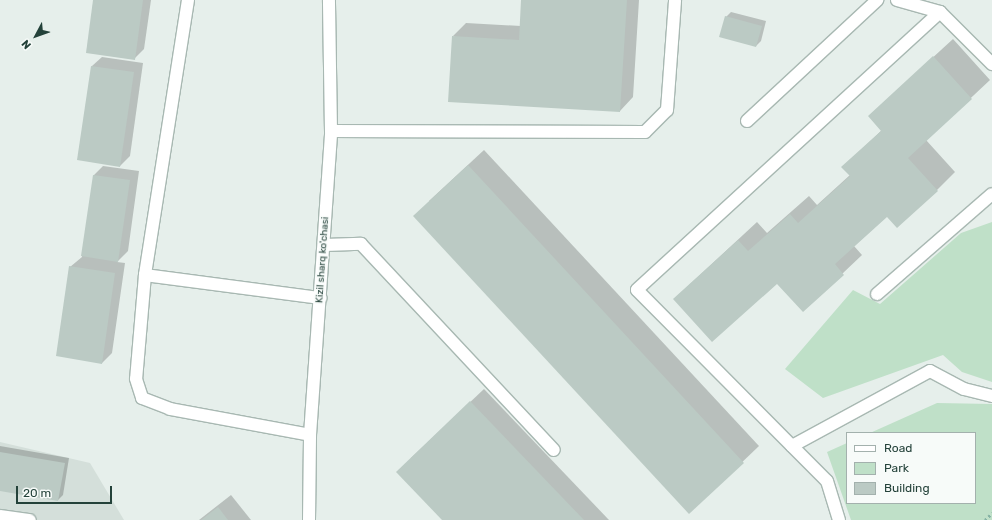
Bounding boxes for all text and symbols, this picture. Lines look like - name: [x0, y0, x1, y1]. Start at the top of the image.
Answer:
- north arrow: [16, 16, 56, 56]
- text: N: [19, 37, 34, 51]
- street label: Kizil sharq ko'chasi: [314, 216, 332, 304]
- legend: [846, 432, 976, 504]
- text: Road: [884, 441, 912, 455]
- text: Park: [884, 461, 909, 475]
- scale bar: [18, 478, 114, 504]
- text: Building: [884, 481, 930, 495]
- text: 20 m: [23, 486, 51, 500]

